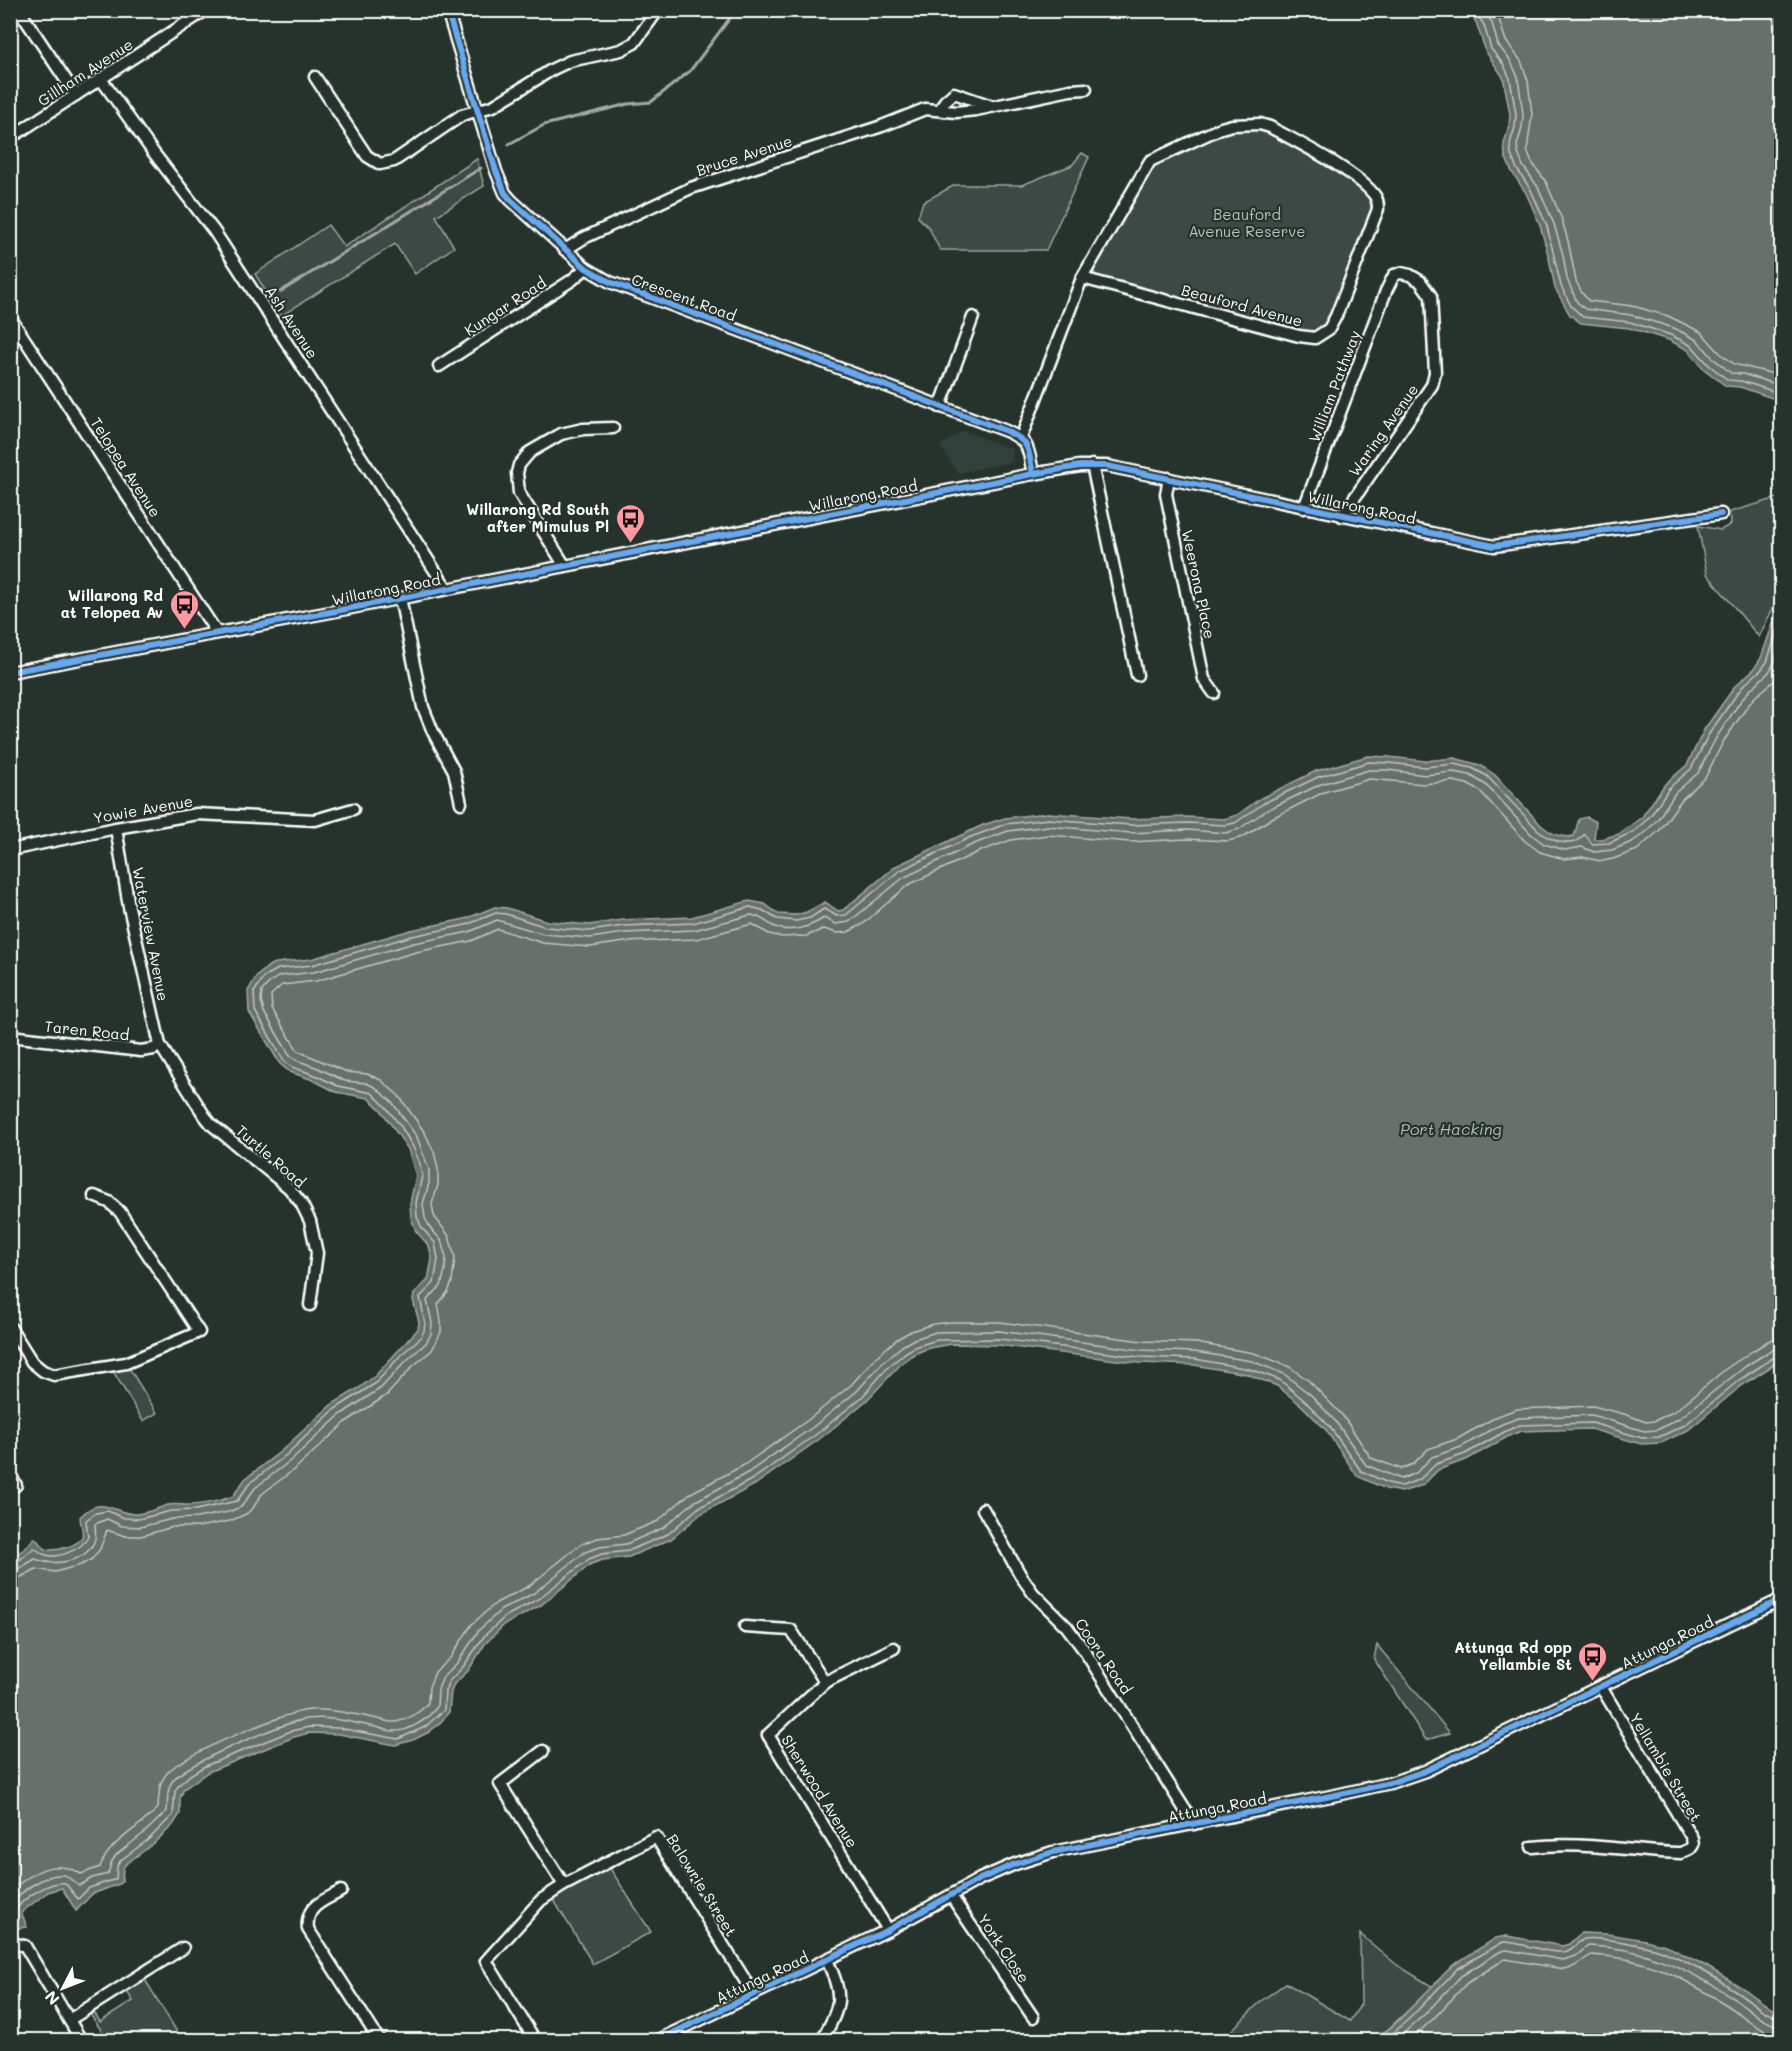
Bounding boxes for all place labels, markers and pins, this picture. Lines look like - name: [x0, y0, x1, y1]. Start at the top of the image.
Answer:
- place label: Willarong Rd South after Mimulus Pl: [466, 499, 609, 536]
- bus stop icon: Willarong Rd South after Mimulus Pl: [614, 502, 646, 544]
- place label: Willarong Rd at Telopea Av: [61, 585, 164, 622]
- bus stop icon: Willarong Rd at Telopea Av: [168, 588, 200, 630]
- place label: Attunga Rd opp Yellambie St: [1454, 1637, 1572, 1674]
- bus stop icon: Attunga Rd opp Yellambie St: [1577, 1640, 1609, 1682]

